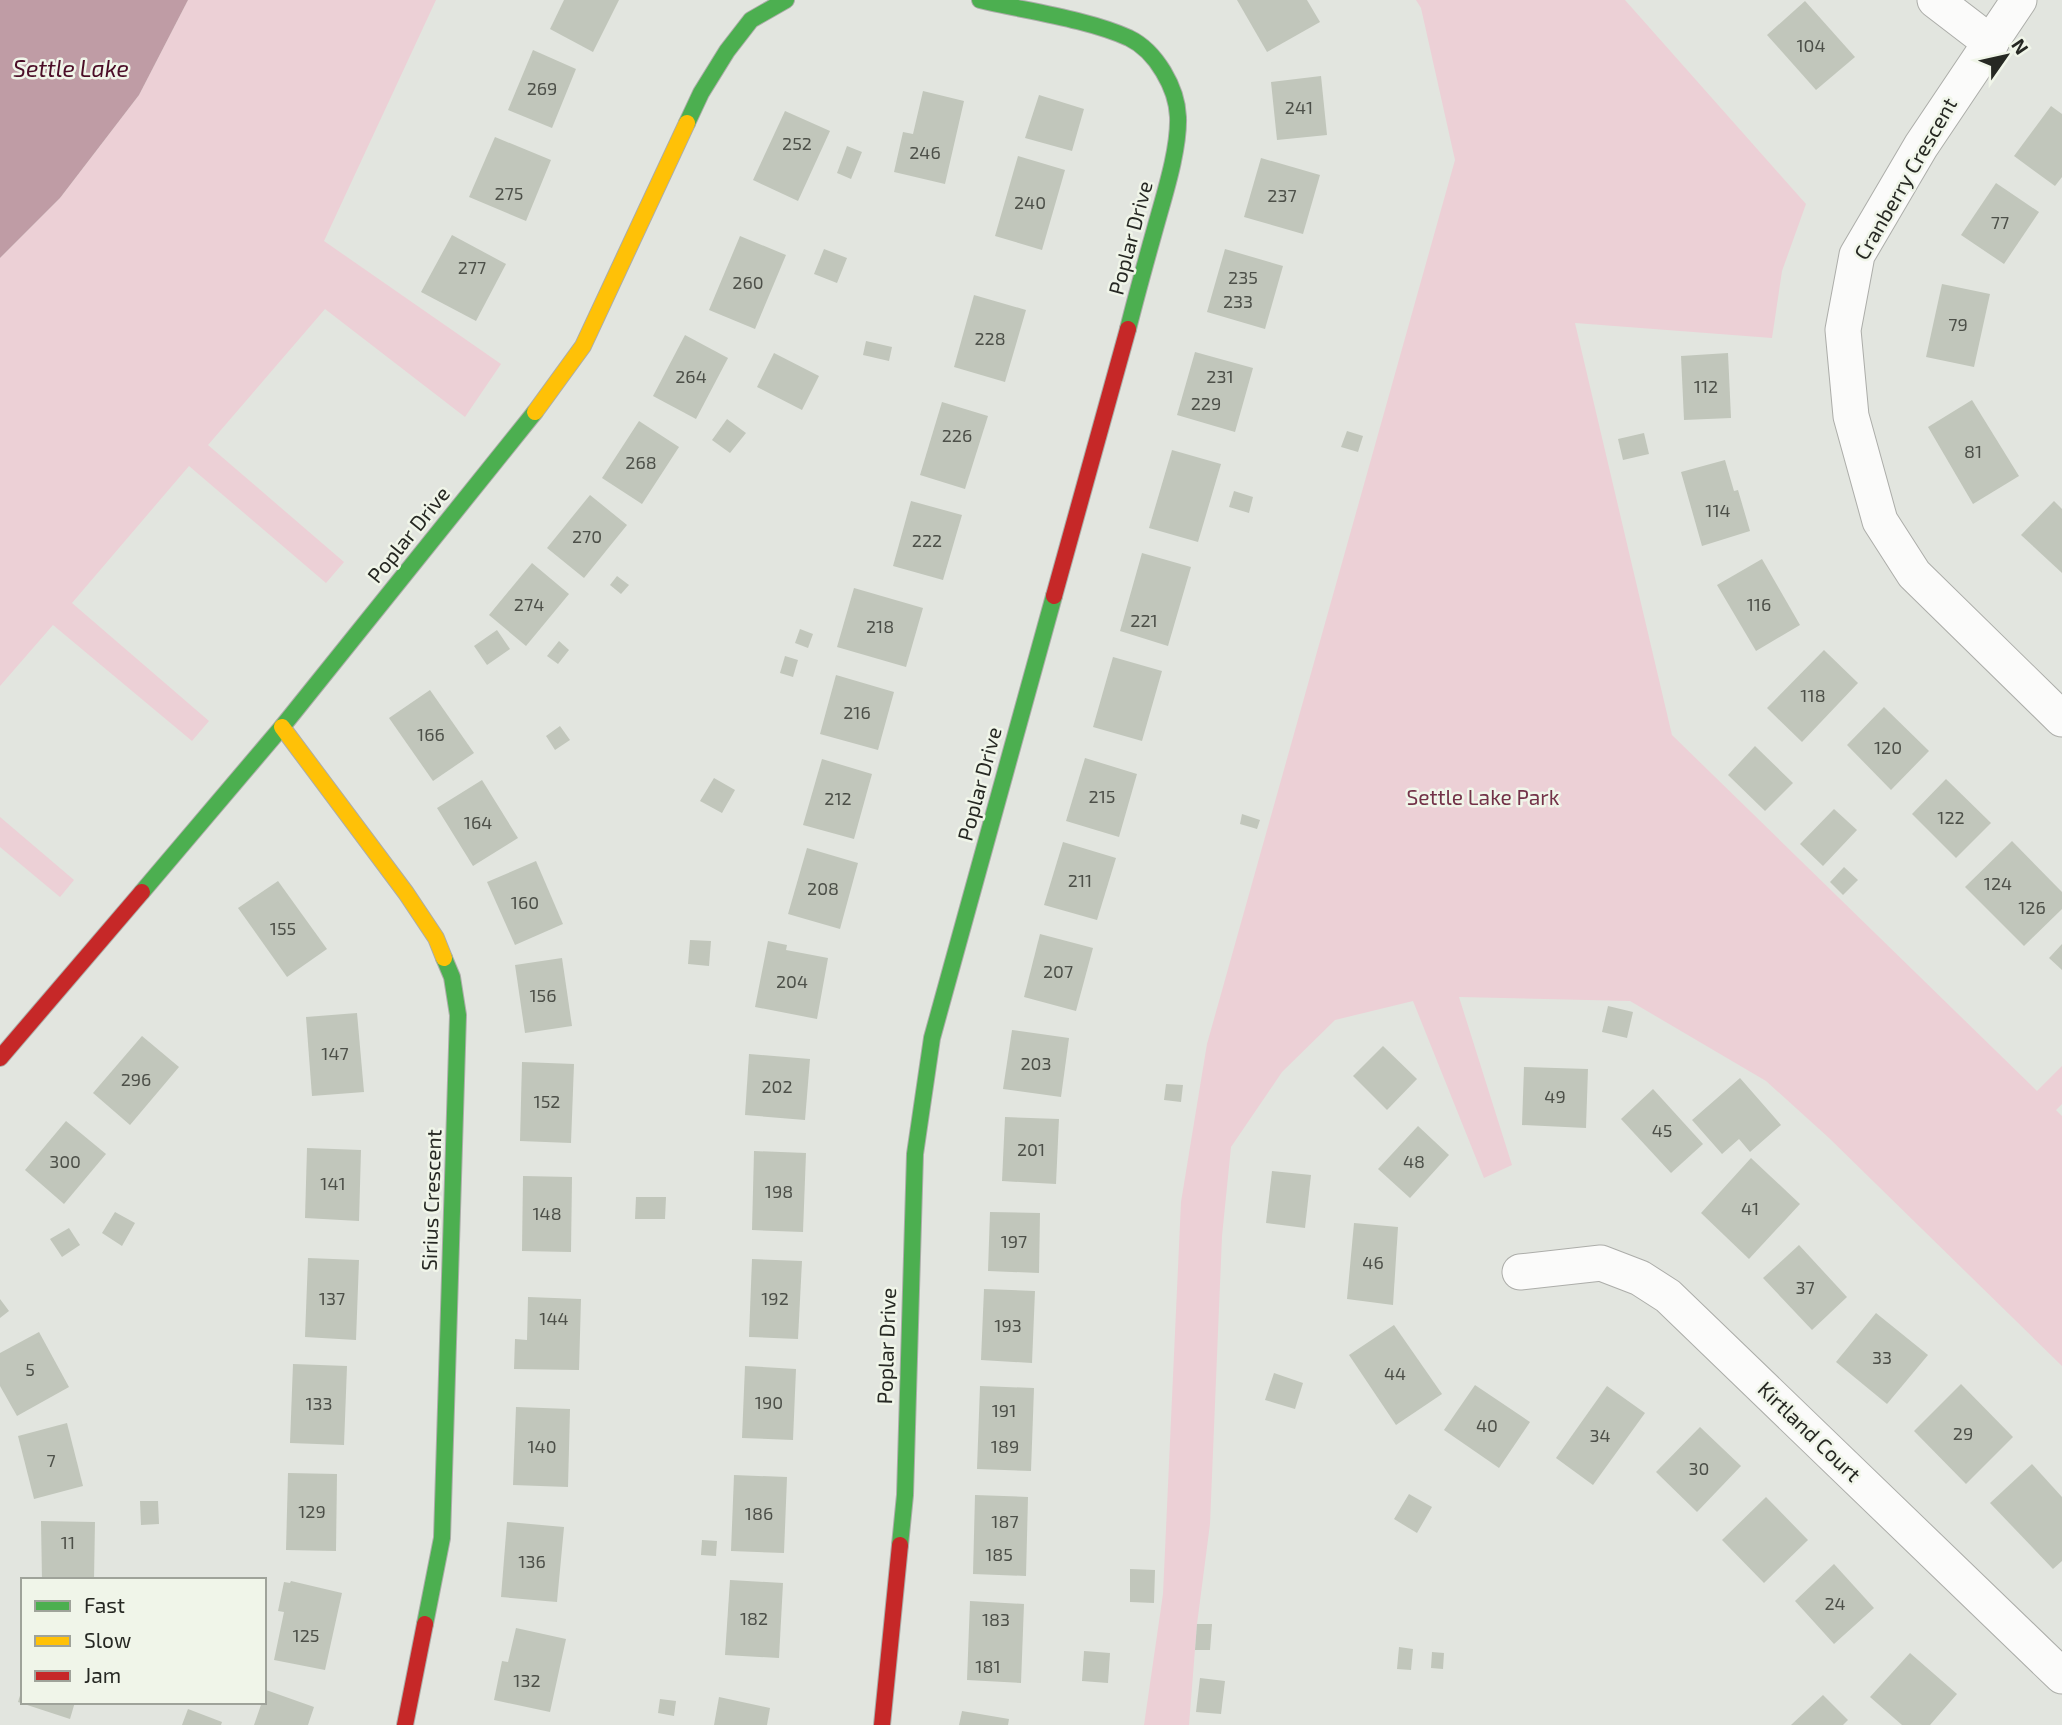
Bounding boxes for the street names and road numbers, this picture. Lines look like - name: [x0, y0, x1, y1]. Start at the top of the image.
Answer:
- street label: Cranberry Crescent: [1848, 93, 1961, 264]
- street label: Poplar Drive: [1102, 178, 1157, 297]
- street label: Poplar Drive: [361, 481, 454, 587]
- street label: Poplar Drive: [951, 724, 1006, 843]
- street label: Sirius Crescent: [416, 1129, 445, 1271]
- street label: Poplar Drive: [871, 1287, 900, 1405]
- street label: Kirtland Court: [1754, 1376, 1867, 1486]

